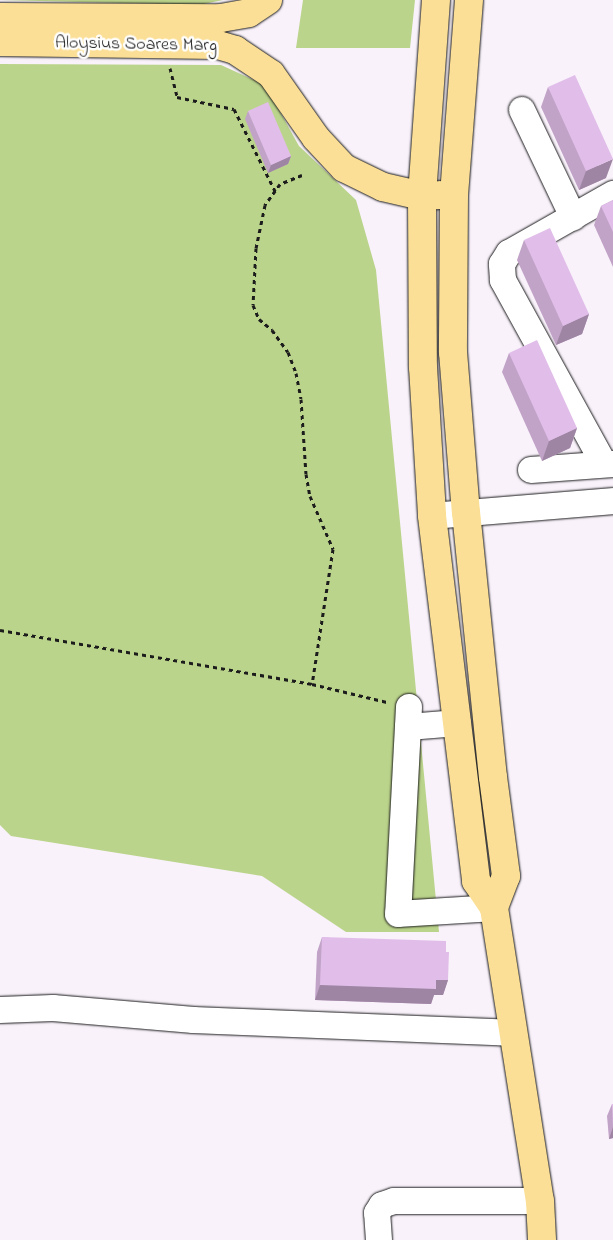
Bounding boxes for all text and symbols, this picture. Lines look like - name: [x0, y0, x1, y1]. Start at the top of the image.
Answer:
- street label: Aloysius Soares Marg: [55, 33, 217, 57]

